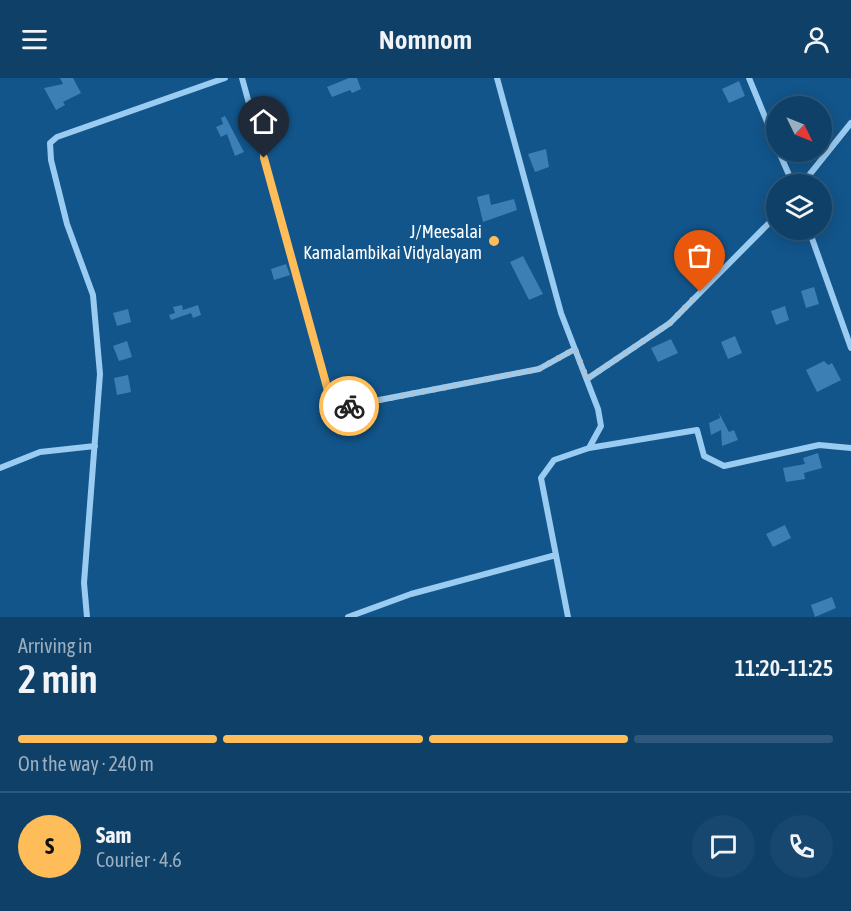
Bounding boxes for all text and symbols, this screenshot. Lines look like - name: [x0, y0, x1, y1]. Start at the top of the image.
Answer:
- icon: menu: [18, 23, 51, 56]
- icon: person: [800, 23, 833, 56]
- text: Nomnom: [379, 24, 472, 55]
- pin: [238, 96, 289, 158]
- north arrow: [766, 96, 832, 162]
- map controls: [766, 96, 832, 240]
- icon: home: [247, 105, 280, 138]
- button: layers: [766, 174, 832, 240]
- place label: J/Meesalai Kamalambikai Vidyalayam: [303, 221, 482, 263]
- pin: [674, 230, 725, 292]
- marker: J/Meesalai Kamalambikai Vidyalayam: [487, 234, 501, 248]
- icon: bag: [683, 239, 716, 272]
- courier: [319, 376, 379, 436]
- icon: bike: [333, 390, 366, 423]
- text: Arriving in: [18, 634, 92, 657]
- text: 11:20–11:25: [735, 655, 833, 681]
- text: 2 min: [18, 657, 98, 701]
- text: On the way · 240 m: [18, 752, 154, 775]
- button: chat: [692, 815, 755, 878]
- button: phone: [770, 815, 833, 878]
- text: Sam: [96, 822, 131, 848]
- text: S: [45, 833, 54, 859]
- text: Courier · 4.6: [96, 848, 182, 871]

